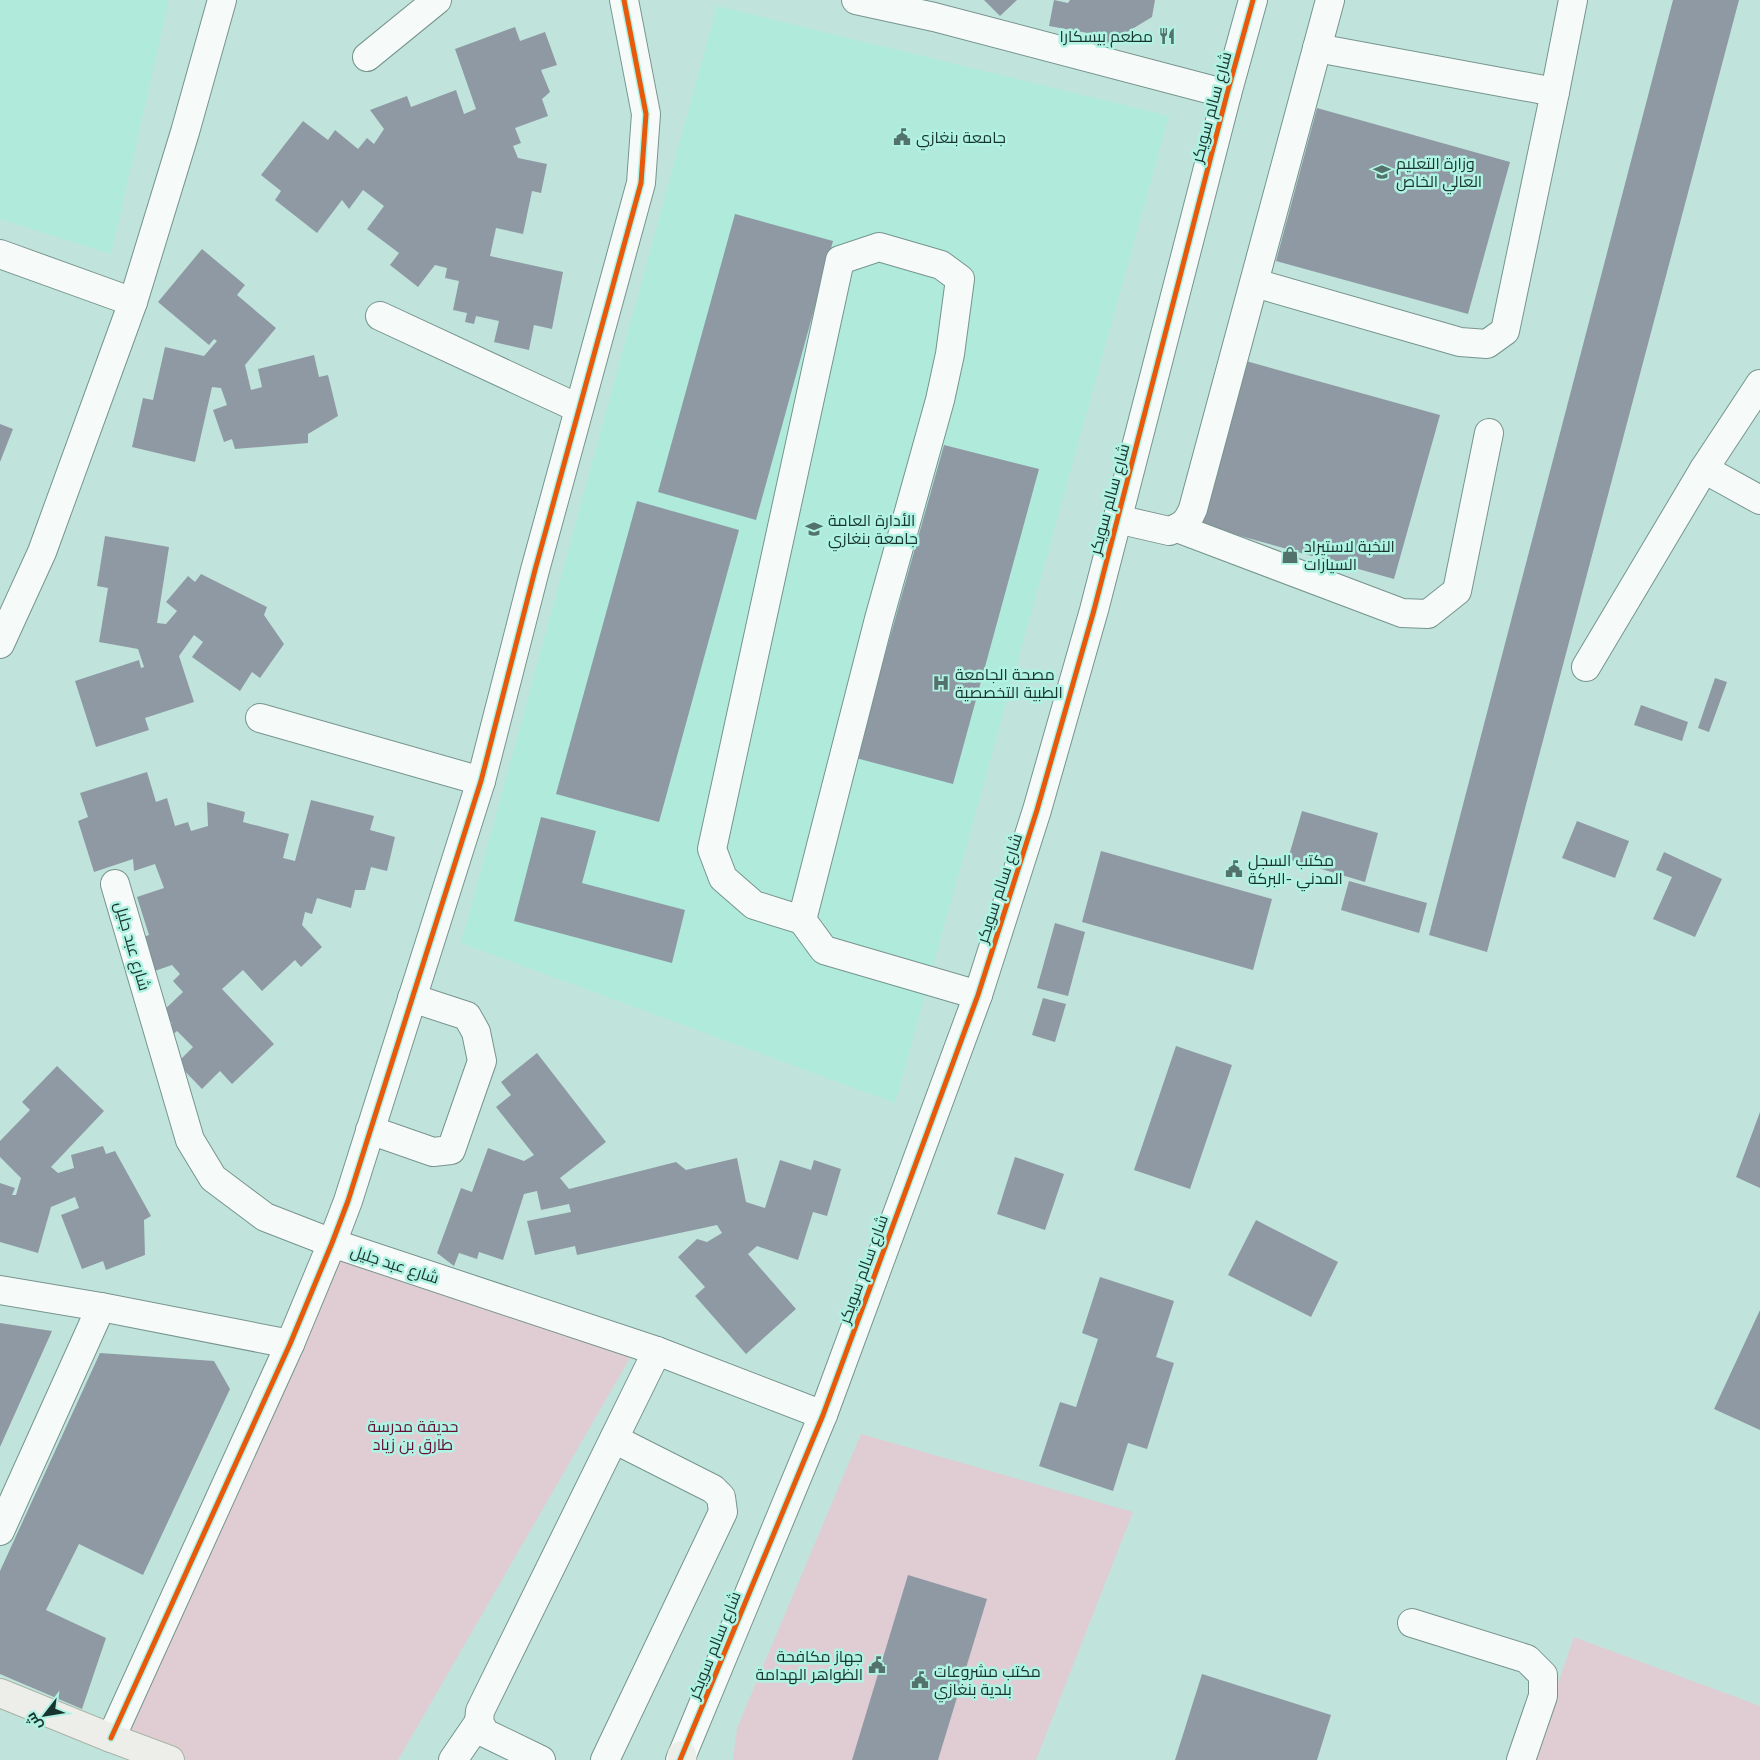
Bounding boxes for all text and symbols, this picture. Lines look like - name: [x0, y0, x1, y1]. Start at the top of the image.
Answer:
- place label: مطعم بيسكارا: [1059, 26, 1153, 48]
- restaurant icon: مطعم بيسكارا: [1157, 26, 1177, 46]
- street label: شارع سالم سويكر: [1186, 49, 1237, 166]
- public building icon: جامعة بنغازي: [892, 127, 912, 147]
- place label: جامعة بنغازي: [916, 127, 1006, 151]
- place label: وزارة التعليم العالي الخاص: [1396, 153, 1482, 195]
- school or university icon: وزارة التعليم العالي الخاص: [1372, 162, 1392, 182]
- street label: شارع سالم سويكر: [1084, 441, 1135, 558]
- place label: الأدارة العامة جامعة بنغازي: [828, 510, 918, 552]
- school or university icon: الأدارة العامة جامعة بنغازي: [804, 519, 824, 539]
- place label: النخبة لاستيراد السيارات: [1304, 536, 1395, 576]
- shop icon: النخبة لاستيراد السيارات: [1280, 545, 1300, 565]
- place label: مصحة الجامعة الطبية التخصصية: [955, 664, 1063, 704]
- hospital icon: مصحة الجامعة الطبية التخصصية: [931, 673, 951, 693]
- street label: شارع سالم سويكر: [972, 831, 1028, 947]
- place label: مكتب السجل المدني -البركة: [1248, 850, 1343, 892]
- public building icon: مكتب السجل المدني -البركة: [1224, 859, 1244, 879]
- street label: شارع عبد جليل: [109, 899, 155, 993]
- street label: شارع سالم سويكر: [834, 1212, 894, 1328]
- street label: شارع عبد جليل: [348, 1240, 442, 1290]
- park label: حديقة مدرسة طارق بن زياد: [368, 1416, 458, 1456]
- street label: شارع سالم سويكر: [683, 1588, 747, 1703]
- place label: جهاز مكافحة الظواهر الهدامة: [755, 1646, 863, 1686]
- public building icon: جهاز مكافحة الظواهر الهدامة: [867, 1655, 887, 1675]
- place label: مكتب مشروعات بلدية بنغازي: [934, 1661, 1041, 1703]
- public building icon: مكتب مشروعات بلدية بنغازي: [910, 1670, 930, 1690]
- north arrow: [20, 1690, 70, 1740]
- text: ش: [21, 1709, 47, 1734]

